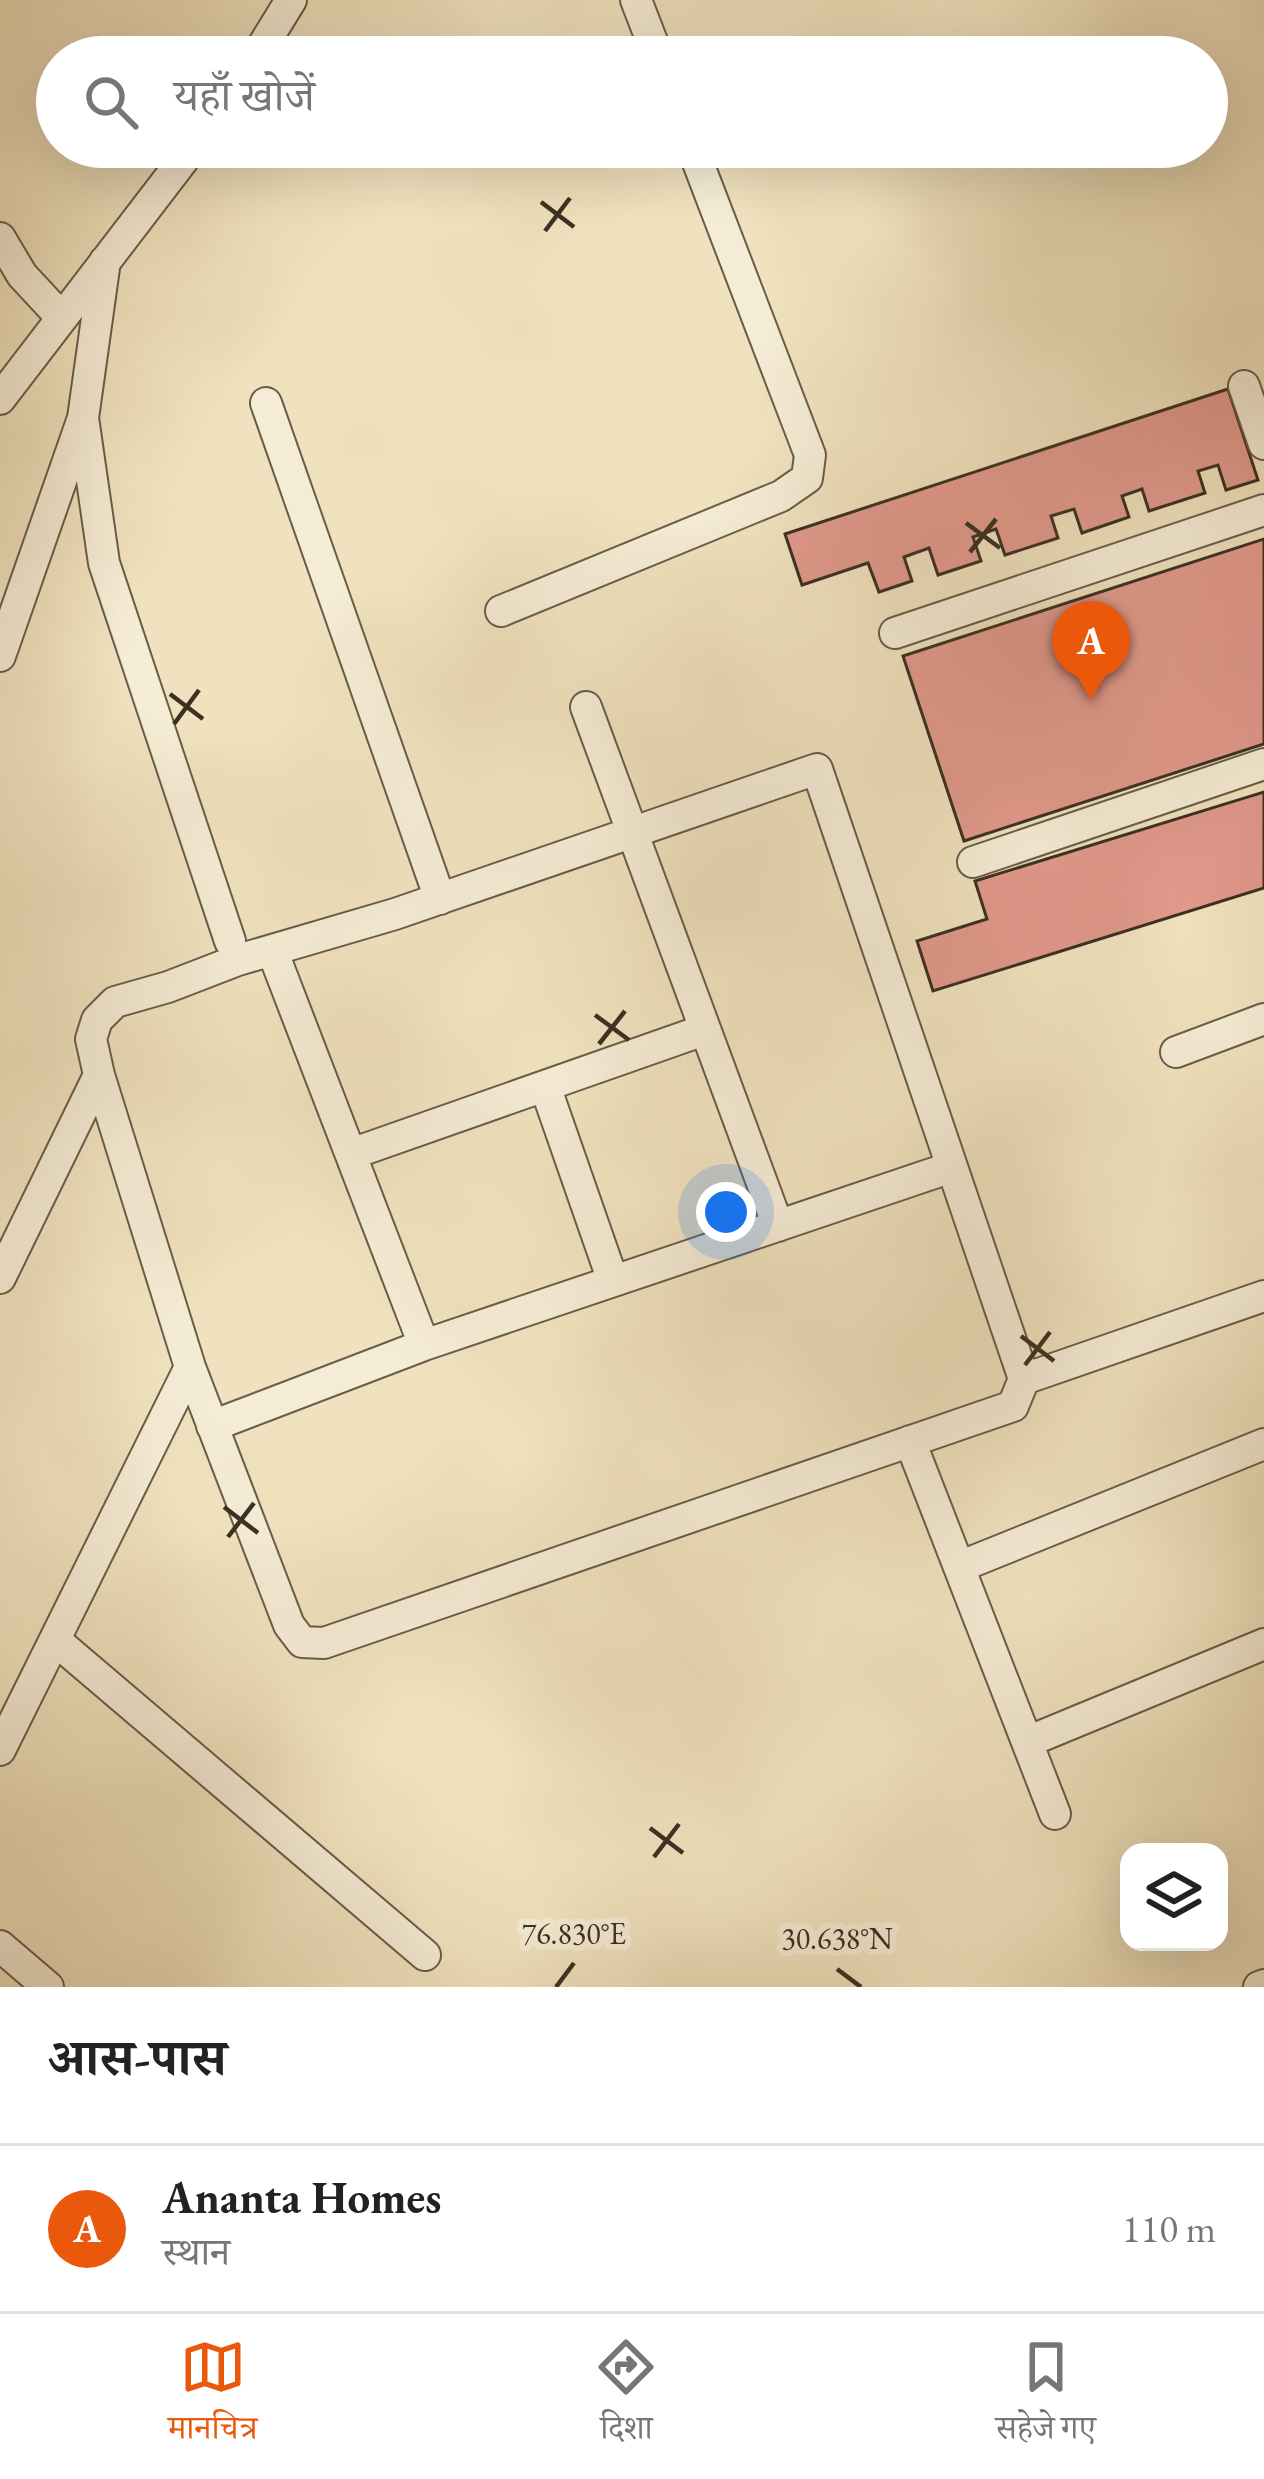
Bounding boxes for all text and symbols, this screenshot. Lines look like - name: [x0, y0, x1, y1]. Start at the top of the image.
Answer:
- search box: [36, 36, 1228, 168]
- text: यहाँ खोजें: [174, 66, 315, 124]
- icon: search: [78, 69, 144, 135]
- pin: A: [1052, 601, 1130, 700]
- your location: [696, 1182, 756, 1242]
- map controls: [1120, 1843, 1228, 1951]
- button: layers: [1120, 1843, 1228, 1951]
- text: 76.830°E: [522, 1914, 626, 1953]
- text: 30.638°N: [781, 1919, 893, 1958]
- text: आस-पास: [48, 2024, 226, 2090]
- text: Ananta Homes: [162, 2168, 442, 2226]
- text: A: [73, 2203, 101, 2254]
- text: 110 m: [1122, 2203, 1216, 2254]
- text: स्थान: [162, 2226, 230, 2277]
- tab: मानचित्र: [168, 2334, 257, 2460]
- tab: दिशा: [593, 2334, 659, 2460]
- tab: सहेजे गए: [996, 2334, 1096, 2460]

